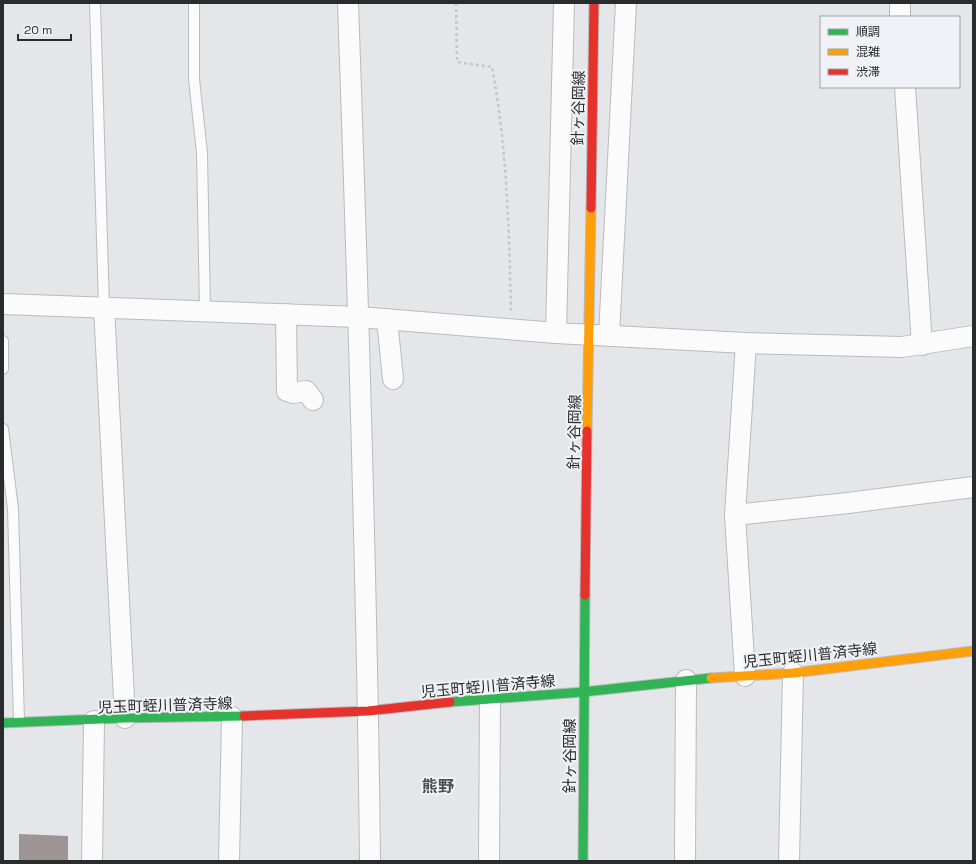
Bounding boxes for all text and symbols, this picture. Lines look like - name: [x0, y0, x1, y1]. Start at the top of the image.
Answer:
- scale bar: [18, 16, 71, 42]
- legend: [820, 16, 960, 88]
- text: 20 m: [24, 22, 52, 38]
- text: 順調: [856, 24, 880, 40]
- text: 混雑: [856, 44, 880, 60]
- text: 渋滞: [856, 64, 880, 80]
- street label: 針ヶ谷岡線: [568, 70, 588, 146]
- street label: 針ヶ谷岡線: [564, 394, 584, 470]
- street label: 児玉町蛭川普済寺線: [742, 638, 878, 672]
- street label: 児玉町蛭川普済寺線: [420, 671, 556, 701]
- street label: 児玉町蛭川普済寺線: [97, 693, 233, 717]
- street label: 針ヶ谷岡線: [560, 718, 579, 794]
- district label: 熊野: [422, 776, 454, 797]

